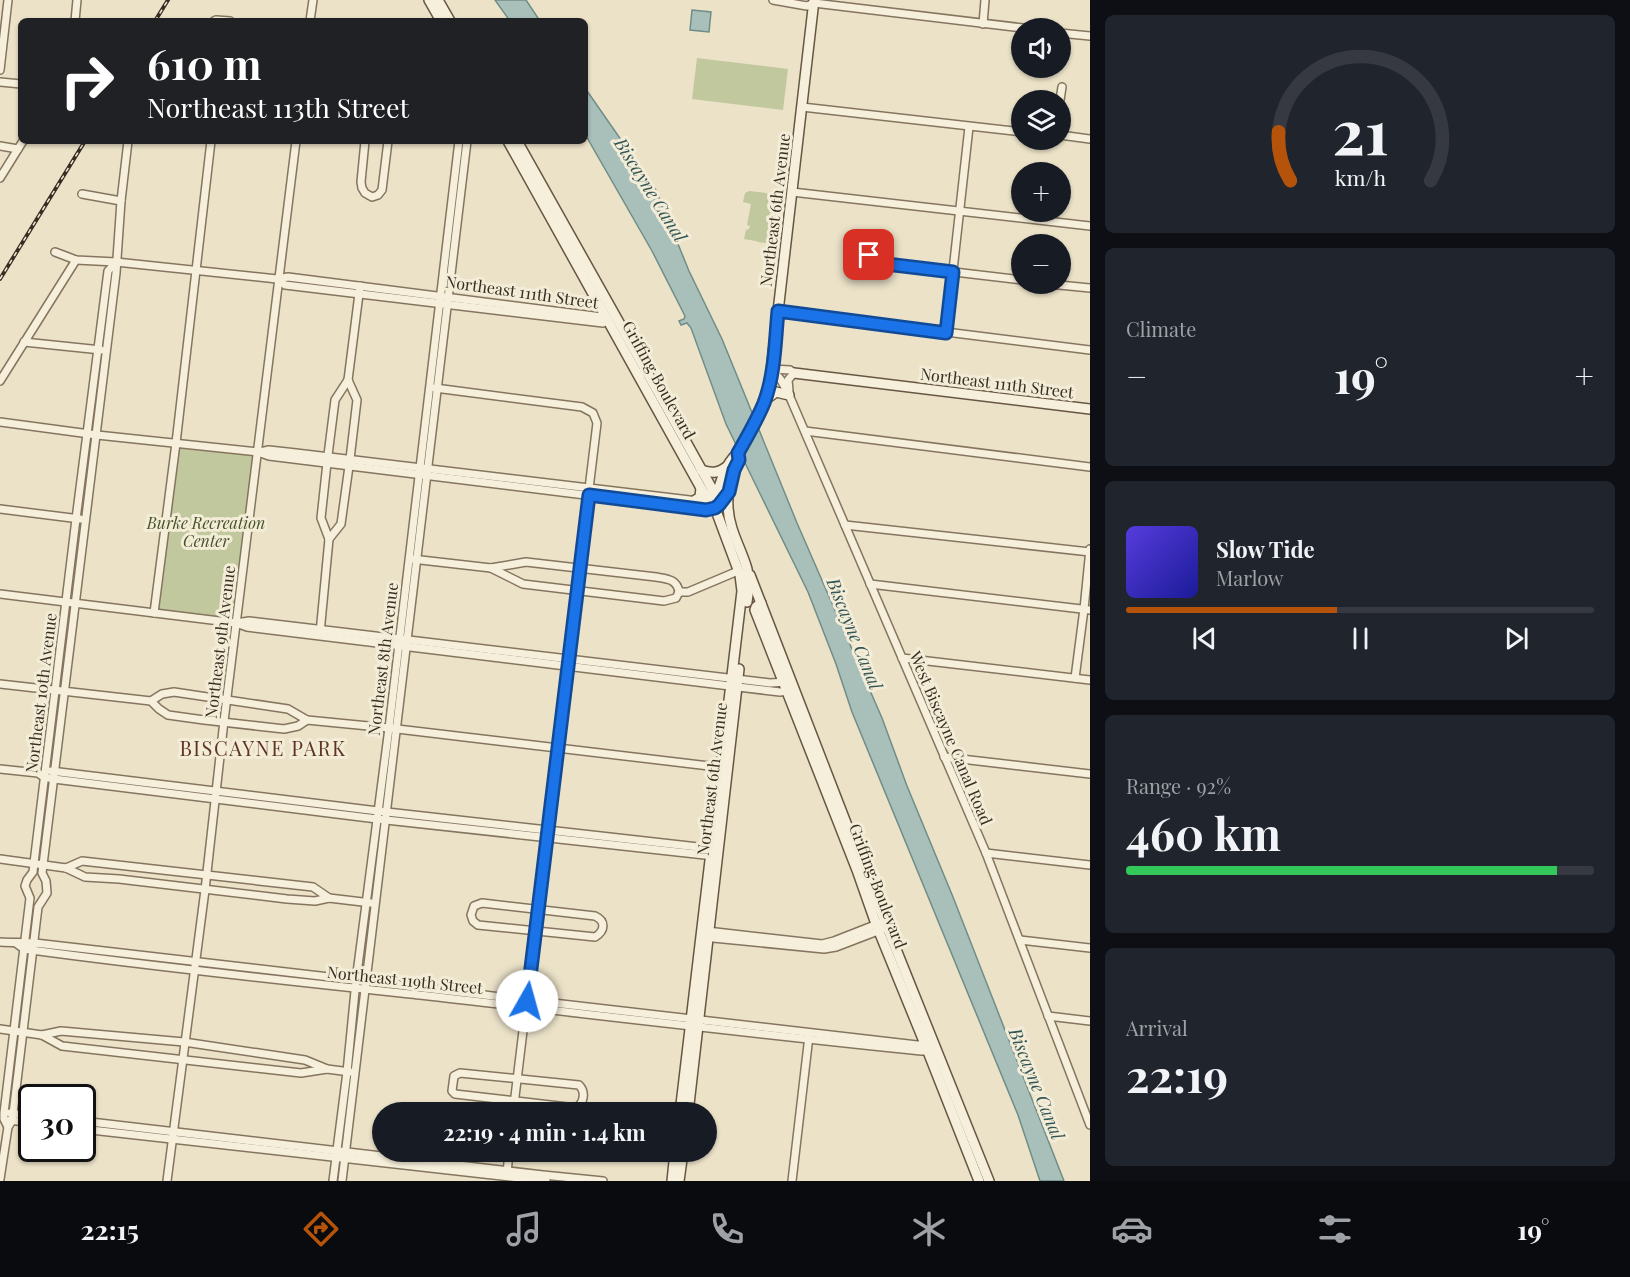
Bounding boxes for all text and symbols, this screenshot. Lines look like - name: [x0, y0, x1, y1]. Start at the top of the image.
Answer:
- map controls: [1011, 18, 1071, 294]
- button: sound: [1011, 18, 1071, 78]
- text: 610 m: [147, 35, 262, 91]
- icon: right: [48, 42, 126, 120]
- text: 21: [1332, 87, 1388, 171]
- text: Northeast 113th Street: [147, 89, 409, 125]
- button: layers: [1011, 90, 1071, 150]
- water label: Biscayne Canal: [609, 132, 693, 247]
- street label: Northeast 6th Avenue: [755, 132, 794, 288]
- button: +: [1011, 162, 1071, 222]
- text: km/h: [1334, 163, 1386, 191]
- pin: [843, 229, 894, 280]
- button: −: [1011, 234, 1071, 294]
- icon: arrive: [852, 238, 885, 271]
- street label: Northeast 111th Street: [444, 270, 600, 313]
- text: Climate: [1126, 315, 1196, 342]
- street label: Griffing Boulevard: [618, 317, 701, 443]
- text: 19°: [1334, 345, 1388, 405]
- text: −: [1126, 353, 1147, 397]
- text: +: [1575, 353, 1594, 397]
- street label: Northeast 111th Street: [919, 363, 1075, 402]
- park label: Burke Recreation Center: [146, 512, 265, 551]
- text: Slow Tide: [1216, 534, 1315, 564]
- street label: Northeast 9th Avenue: [200, 564, 239, 720]
- text: Marlow: [1216, 564, 1284, 591]
- water label: Biscayne Canal: [821, 573, 889, 694]
- street label: Northeast 8th Avenue: [363, 581, 402, 737]
- street label: Northeast 10th Avenue: [20, 612, 61, 774]
- icon: previous: [1188, 622, 1221, 655]
- icon: pause: [1344, 622, 1377, 655]
- icon: next: [1500, 622, 1533, 655]
- street label: West Biscayne Canal Road: [905, 647, 998, 828]
- street label: Northeast 6th Avenue: [692, 701, 731, 857]
- district label: BISCAYNE PARK: [180, 734, 347, 761]
- text: Range · 92%: [1126, 772, 1231, 799]
- text: 460 km: [1126, 802, 1281, 862]
- street label: Griffing Boulevard: [845, 820, 912, 951]
- street label: Northeast 119th Street: [326, 961, 484, 998]
- position arrow: [495, 969, 559, 1033]
- text: Arrival: [1126, 1014, 1188, 1041]
- water label: Biscayne Canal: [1003, 1023, 1071, 1144]
- text: 22:19: [1126, 1044, 1228, 1104]
- speed limit sign: 30: [18, 1084, 96, 1162]
- text: 22:19 · 4 min · 1.4 km: [443, 1117, 646, 1147]
- icon: directions: [300, 1208, 342, 1250]
- icon: music: [503, 1208, 545, 1250]
- icon: phone: [706, 1208, 748, 1250]
- icon: climate: [908, 1208, 950, 1250]
- icon: car: [1111, 1208, 1153, 1250]
- icon: filters: [1314, 1208, 1356, 1250]
- text: 22:15: [80, 1211, 139, 1247]
- text: 19°: [1517, 1211, 1550, 1247]

